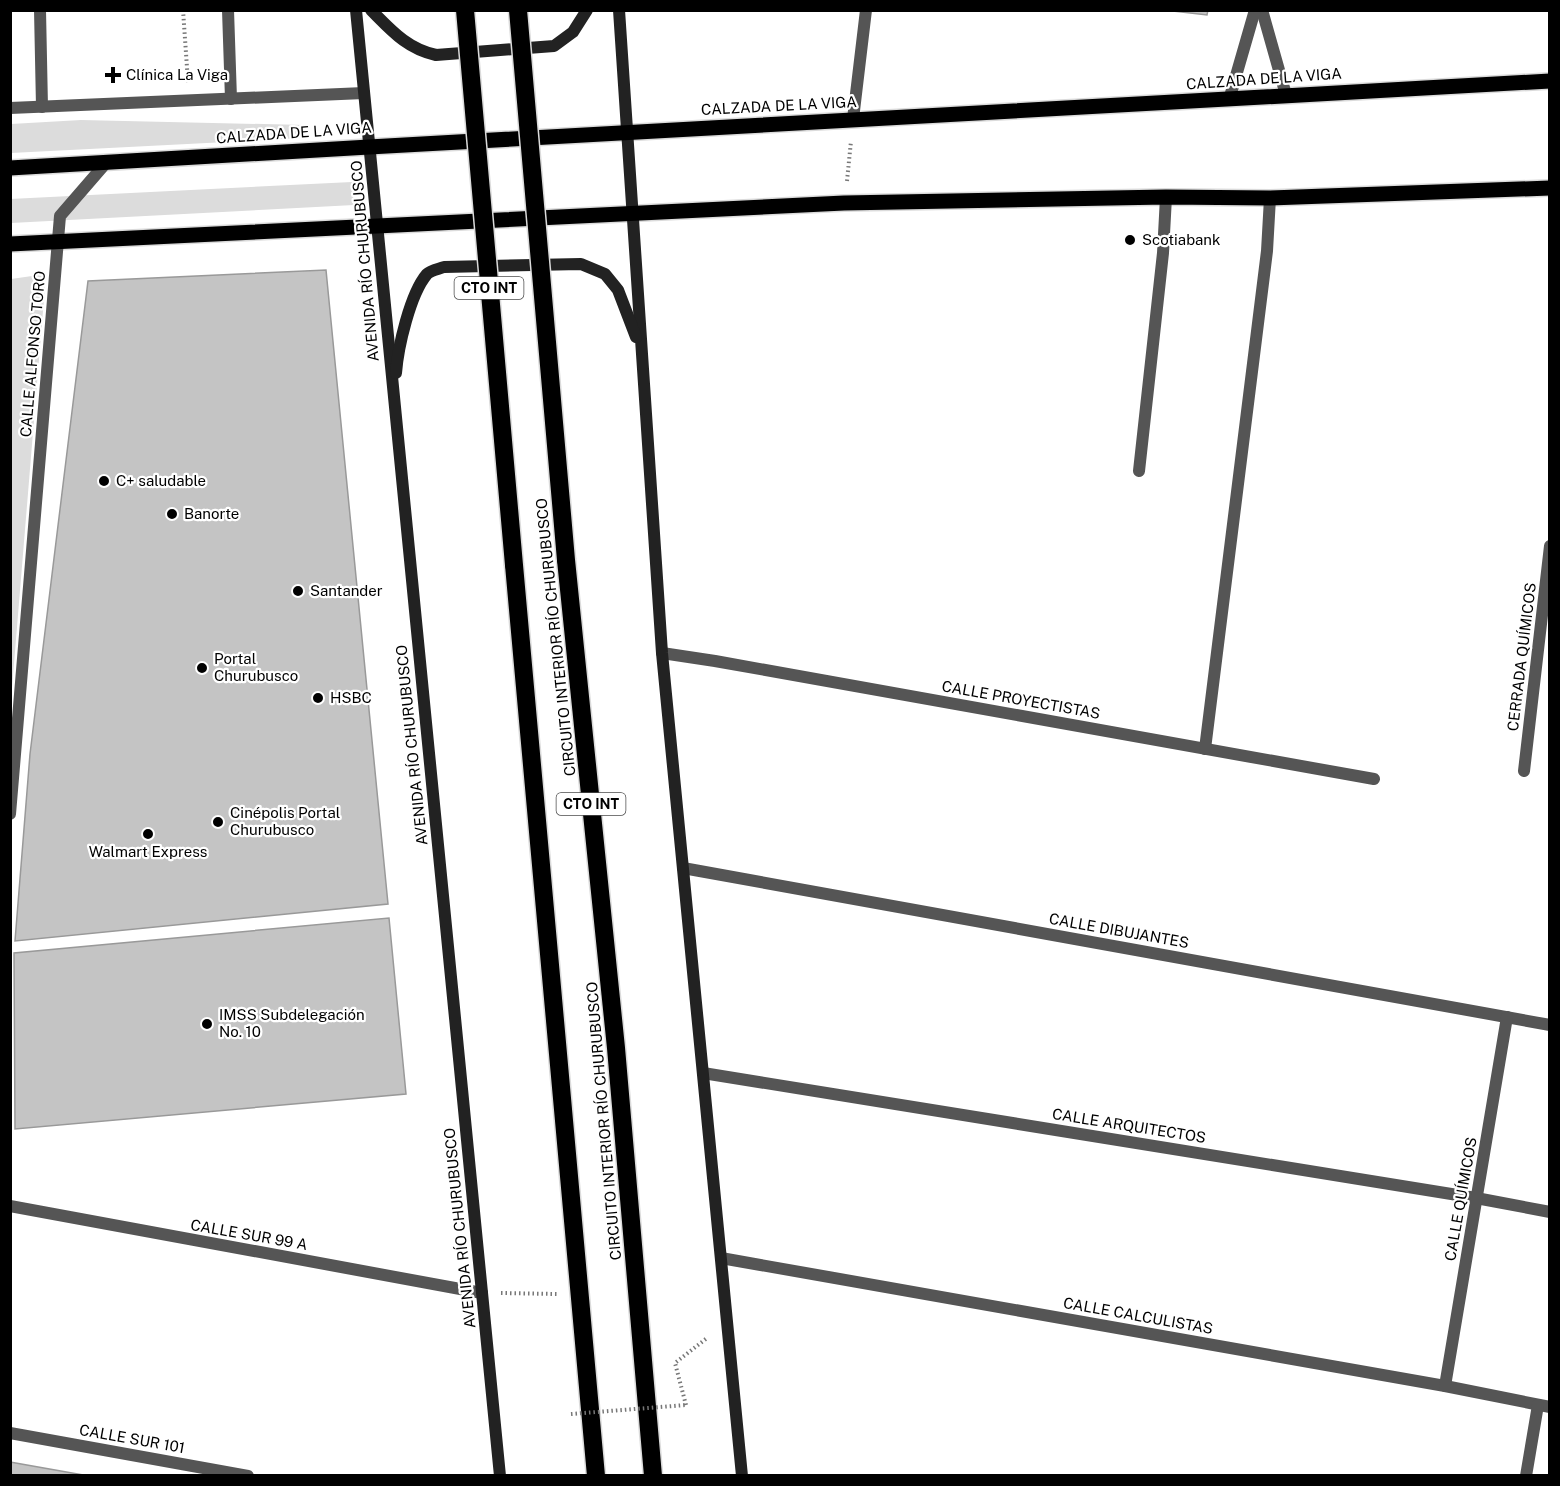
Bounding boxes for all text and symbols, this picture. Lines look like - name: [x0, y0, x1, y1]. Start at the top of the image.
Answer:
- street label: CALZADA DE LA VIGA: [1185, 65, 1343, 92]
- marker: Clínica La Viga: [104, 66, 122, 84]
- place label: Clínica La Viga: [126, 66, 228, 83]
- street label: CALZADA DE LA VIGA: [701, 93, 858, 118]
- street label: CALZADA DE LA VIGA: [215, 119, 373, 146]
- street label: AVENIDA RÍO CHURUBUSCO: [347, 160, 382, 362]
- place label: Scotiabank: [1142, 231, 1220, 248]
- marker: Scotiabank: [1123, 233, 1137, 247]
- street label: CALLE ALFONSO TORO: [17, 270, 48, 438]
- road number: CTO INT: [454, 277, 524, 299]
- place label: C+ saludable: [116, 472, 206, 489]
- marker: C+ saludable: [97, 474, 111, 488]
- street label: CIRCUITO INTERIOR RÍO CHURUBUSCO: [532, 497, 579, 777]
- place label: Banorte: [184, 505, 239, 522]
- marker: Banorte: [165, 507, 179, 521]
- place label: Santander: [310, 582, 383, 599]
- street label: CERRADA QUÍMICOS: [1504, 582, 1539, 732]
- marker: Santander: [291, 584, 305, 598]
- street label: AVENIDA RÍO CHURUBUSCO: [393, 644, 430, 846]
- place label: Portal Churubusco: [214, 650, 298, 684]
- marker: Portal Churubusco: [195, 661, 209, 675]
- street label: CALLE PROYECTISTAS: [940, 677, 1102, 722]
- place label: HSBC: [330, 689, 372, 706]
- marker: HSBC: [311, 691, 325, 705]
- road number: CTO INT: [556, 793, 626, 815]
- place label: Cinépolis Portal Churubusco: [230, 804, 340, 838]
- marker: Cinépolis Portal Churubusco: [211, 815, 225, 829]
- marker: Walmart Express: [141, 827, 155, 841]
- place label: Walmart Express: [89, 843, 207, 860]
- street label: CALLE DIBUJANTES: [1048, 910, 1190, 951]
- street label: CIRCUITO INTERIOR RÍO CHURUBUSCO: [583, 981, 624, 1261]
- place label: IMSS Subdelegación No. 10: [219, 1006, 365, 1040]
- marker: IMSS Subdelegación No. 10: [200, 1017, 214, 1031]
- street label: CALLE ARQUITECTOS: [1051, 1105, 1207, 1146]
- street label: AVENIDA RÍO CHURUBUSCO: [441, 1127, 478, 1329]
- street label: CALLE QUÍMICOS: [1441, 1136, 1480, 1262]
- street label: CALLE SUR 99 A: [189, 1216, 309, 1253]
- street label: CALLE CALCULISTAS: [1062, 1294, 1214, 1337]
- street label: CALLE SUR 101: [78, 1421, 186, 1456]

